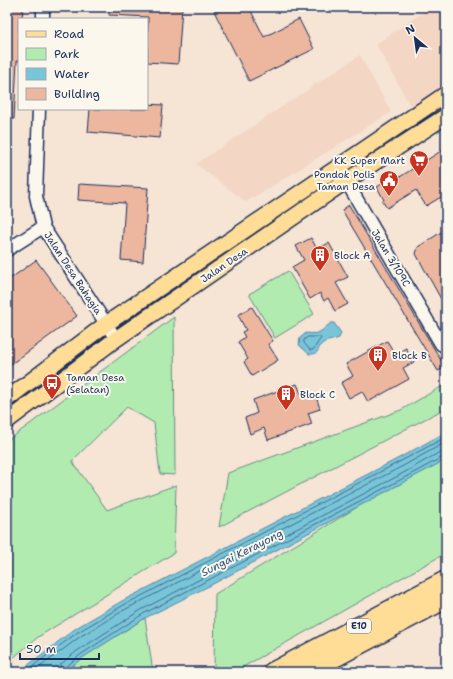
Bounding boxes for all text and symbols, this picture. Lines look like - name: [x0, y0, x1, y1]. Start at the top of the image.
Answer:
- legend: [18, 18, 148, 110]
- north arrow: [395, 18, 435, 58]
- text: N: [403, 21, 418, 38]
- text: Road: [54, 26, 85, 42]
- text: Park: [54, 46, 80, 62]
- text: Water: [54, 66, 90, 82]
- text: Building: [54, 86, 100, 102]
- supermarket icon: KK Super Mart: [408, 149, 430, 177]
- place label: KK Super Mart: [334, 154, 405, 167]
- place label: Pondok Polis Taman Desa: [314, 168, 376, 193]
- public building icon: Pondok Polis Taman Desa: [378, 169, 400, 197]
- street label: Jalan 3/109C: [369, 227, 413, 289]
- street label: Jalan Desa Bahagia: [41, 229, 105, 318]
- street label: Jalan Desa: [198, 244, 251, 285]
- building icon: Block A: [309, 244, 331, 272]
- place label: Block A: [334, 249, 370, 262]
- building icon: Block B: [367, 344, 389, 372]
- place label: Block B: [392, 349, 427, 362]
- place label: Taman Desa (Selatan): [66, 371, 125, 396]
- bus stop icon: Taman Desa (Selatan): [41, 372, 63, 400]
- building icon: Block C: [275, 383, 297, 411]
- place label: Block C: [300, 388, 335, 401]
- water label: Sungai Kerayong: [199, 526, 285, 580]
- road number: E10: [347, 619, 371, 633]
- scale bar: [20, 635, 99, 661]
- text: 50 m: [26, 641, 56, 657]

